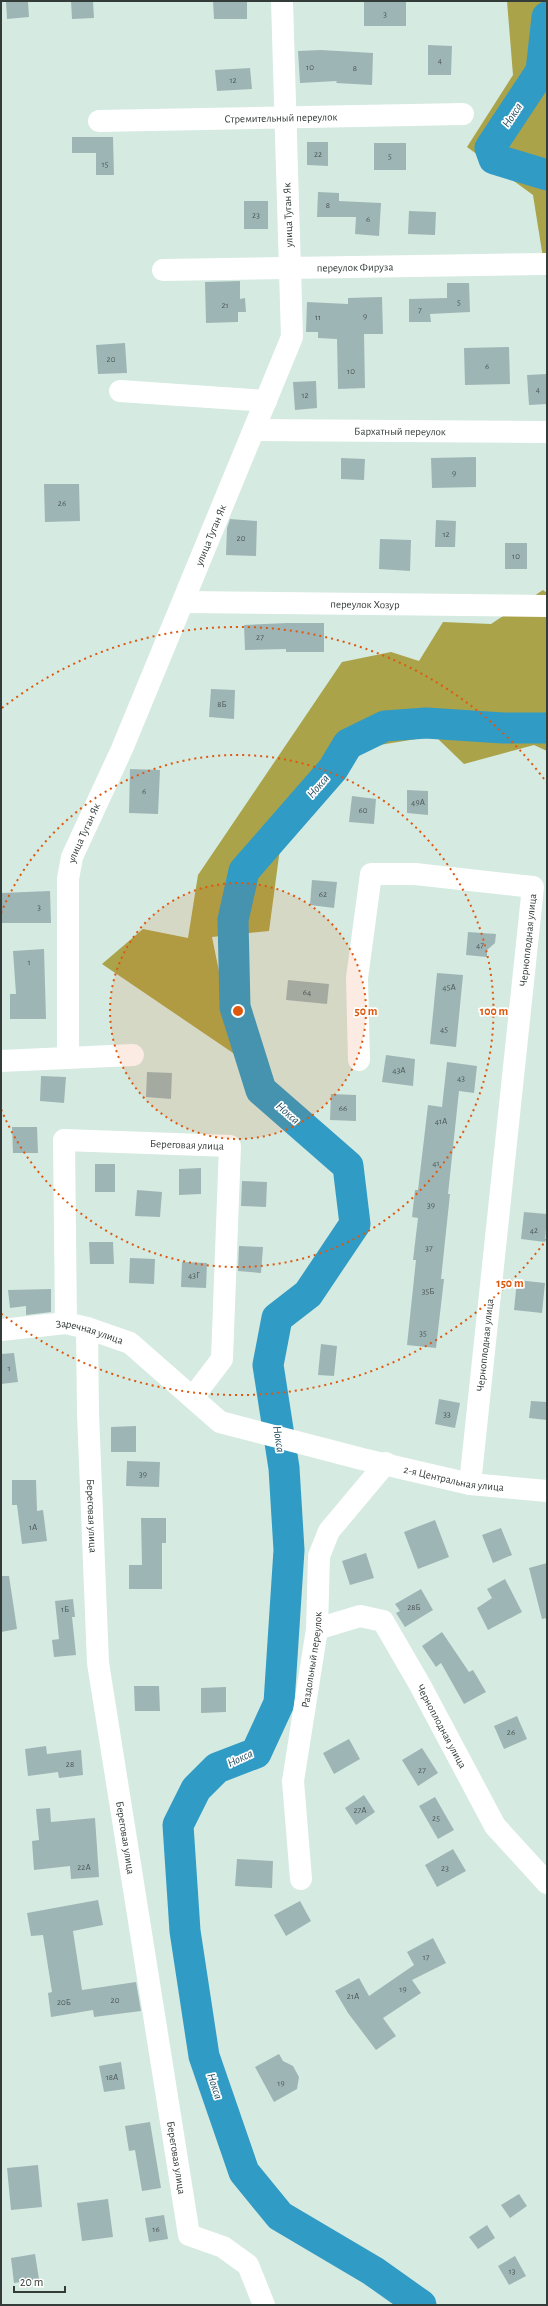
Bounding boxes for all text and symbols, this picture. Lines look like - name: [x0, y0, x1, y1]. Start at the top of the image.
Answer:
- house number: 3: [383, 10, 387, 19]
- house number: 4: [438, 56, 443, 65]
- house number: 10: [306, 63, 314, 72]
- house number: 8: [353, 64, 357, 73]
- house number: 12: [229, 76, 237, 85]
- water label: Нокса: [500, 101, 524, 129]
- street label: Стремительный переулок: [224, 111, 338, 124]
- house number: 22: [314, 150, 322, 159]
- house number: 5: [388, 152, 392, 161]
- house number: 15: [102, 160, 109, 169]
- street label: улица Туган Як: [281, 182, 295, 249]
- house number: 8: [326, 201, 330, 210]
- house number: 23: [252, 211, 260, 220]
- house number: 6: [366, 215, 370, 224]
- street label: переулок Фируза: [317, 261, 393, 273]
- house number: 5: [457, 298, 461, 307]
- house number: 21: [221, 301, 229, 310]
- house number: 7: [418, 306, 422, 315]
- house number: 9: [363, 312, 367, 321]
- house number: 11: [315, 313, 321, 322]
- house number: 20: [107, 355, 116, 364]
- house number: 6: [485, 362, 489, 371]
- house number: 10: [347, 367, 355, 376]
- house number: 4: [536, 385, 541, 394]
- house number: 12: [301, 391, 309, 400]
- street label: Бархатный переулок: [354, 425, 446, 437]
- house number: 9: [452, 469, 456, 478]
- house number: 26: [58, 499, 66, 508]
- street label: улица Туган Як: [193, 503, 228, 568]
- house number: 12: [442, 530, 450, 539]
- house number: 20: [237, 534, 246, 543]
- house number: 10: [512, 552, 520, 561]
- street label: переулок Хозур: [330, 598, 400, 610]
- house number: 27: [256, 633, 264, 642]
- house number: 8Б: [217, 700, 227, 709]
- water label: Нокса: [305, 772, 331, 800]
- house number: 6: [142, 787, 146, 796]
- house number: 49A: [411, 798, 425, 807]
- street label: улица Туган Як: [65, 801, 102, 865]
- house number: 60: [359, 806, 368, 815]
- house number: 62: [319, 890, 327, 899]
- street label: Черноплодная улица: [518, 893, 538, 987]
- house number: 3: [37, 903, 41, 912]
- house number: 47: [476, 941, 484, 950]
- house number: 1: [27, 958, 31, 967]
- house number: 45А: [442, 983, 456, 992]
- house number: 64: [303, 988, 312, 997]
- centre of rings: [231, 1004, 245, 1018]
- text: 50 m: [355, 1005, 378, 1017]
- text: 100 m: [480, 1005, 508, 1017]
- house number: 45: [440, 1025, 448, 1034]
- house number: 43А: [392, 1066, 406, 1075]
- house number: 43: [457, 1074, 465, 1083]
- water label: Нокса: [274, 1100, 302, 1126]
- house number: 66: [339, 1104, 347, 1113]
- house number: 41А: [435, 1117, 448, 1126]
- street label: Береговая улица: [150, 1138, 224, 1151]
- house number: 41: [432, 1159, 440, 1168]
- house number: 39: [427, 1201, 435, 1210]
- house number: 42: [530, 1226, 538, 1235]
- house number: 37: [425, 1244, 433, 1253]
- house number: 43Г: [188, 1271, 200, 1280]
- text: 150 m: [496, 1277, 524, 1289]
- house number: 35Б: [422, 1287, 434, 1296]
- street label: Черноплодная улица: [475, 1298, 495, 1392]
- street label: Заречная улица: [55, 1318, 125, 1346]
- house number: 35: [419, 1329, 427, 1338]
- house number: 1: [7, 1364, 11, 1373]
- house number: 33: [443, 1410, 451, 1419]
- water label: Нокса: [271, 1425, 287, 1453]
- street label: 2-я Центральная улица: [403, 1463, 504, 1493]
- house number: 39: [139, 1470, 147, 1479]
- street label: Береговая улица: [85, 1479, 99, 1553]
- house number: 1А: [29, 1523, 38, 1532]
- house number: 28Б: [407, 1603, 421, 1612]
- house number: 1Б: [61, 1605, 69, 1614]
- street label: Раздольный переулок: [299, 1612, 323, 1709]
- street label: Черноплодная улица: [415, 1682, 469, 1770]
- house number: 26: [507, 1728, 515, 1737]
- water label: Нокса: [225, 1747, 255, 1769]
- house number: 28: [66, 1760, 74, 1769]
- house number: 27: [418, 1766, 426, 1775]
- street label: Береговая улица: [115, 1800, 137, 1875]
- house number: 27А: [353, 1806, 367, 1815]
- house number: 25: [432, 1814, 440, 1823]
- house number: 22А: [77, 1863, 91, 1872]
- house number: 23: [441, 1864, 449, 1873]
- house number: 17: [423, 1953, 430, 1962]
- house number: 19: [399, 1985, 407, 1994]
- house number: 21А: [347, 1992, 360, 2001]
- house number: 20: [111, 1996, 120, 2005]
- house number: 20Б: [57, 1998, 71, 2007]
- water label: Нокса: [205, 2071, 225, 2101]
- house number: 18А: [106, 2073, 119, 2082]
- house number: 19: [277, 2079, 285, 2088]
- street label: Береговая улица: [165, 2120, 188, 2195]
- house number: 16: [152, 2225, 160, 2234]
- house number: 13: [509, 2267, 516, 2276]
- scale bar: [14, 2268, 65, 2294]
- text: 20 m: [20, 2276, 43, 2288]

